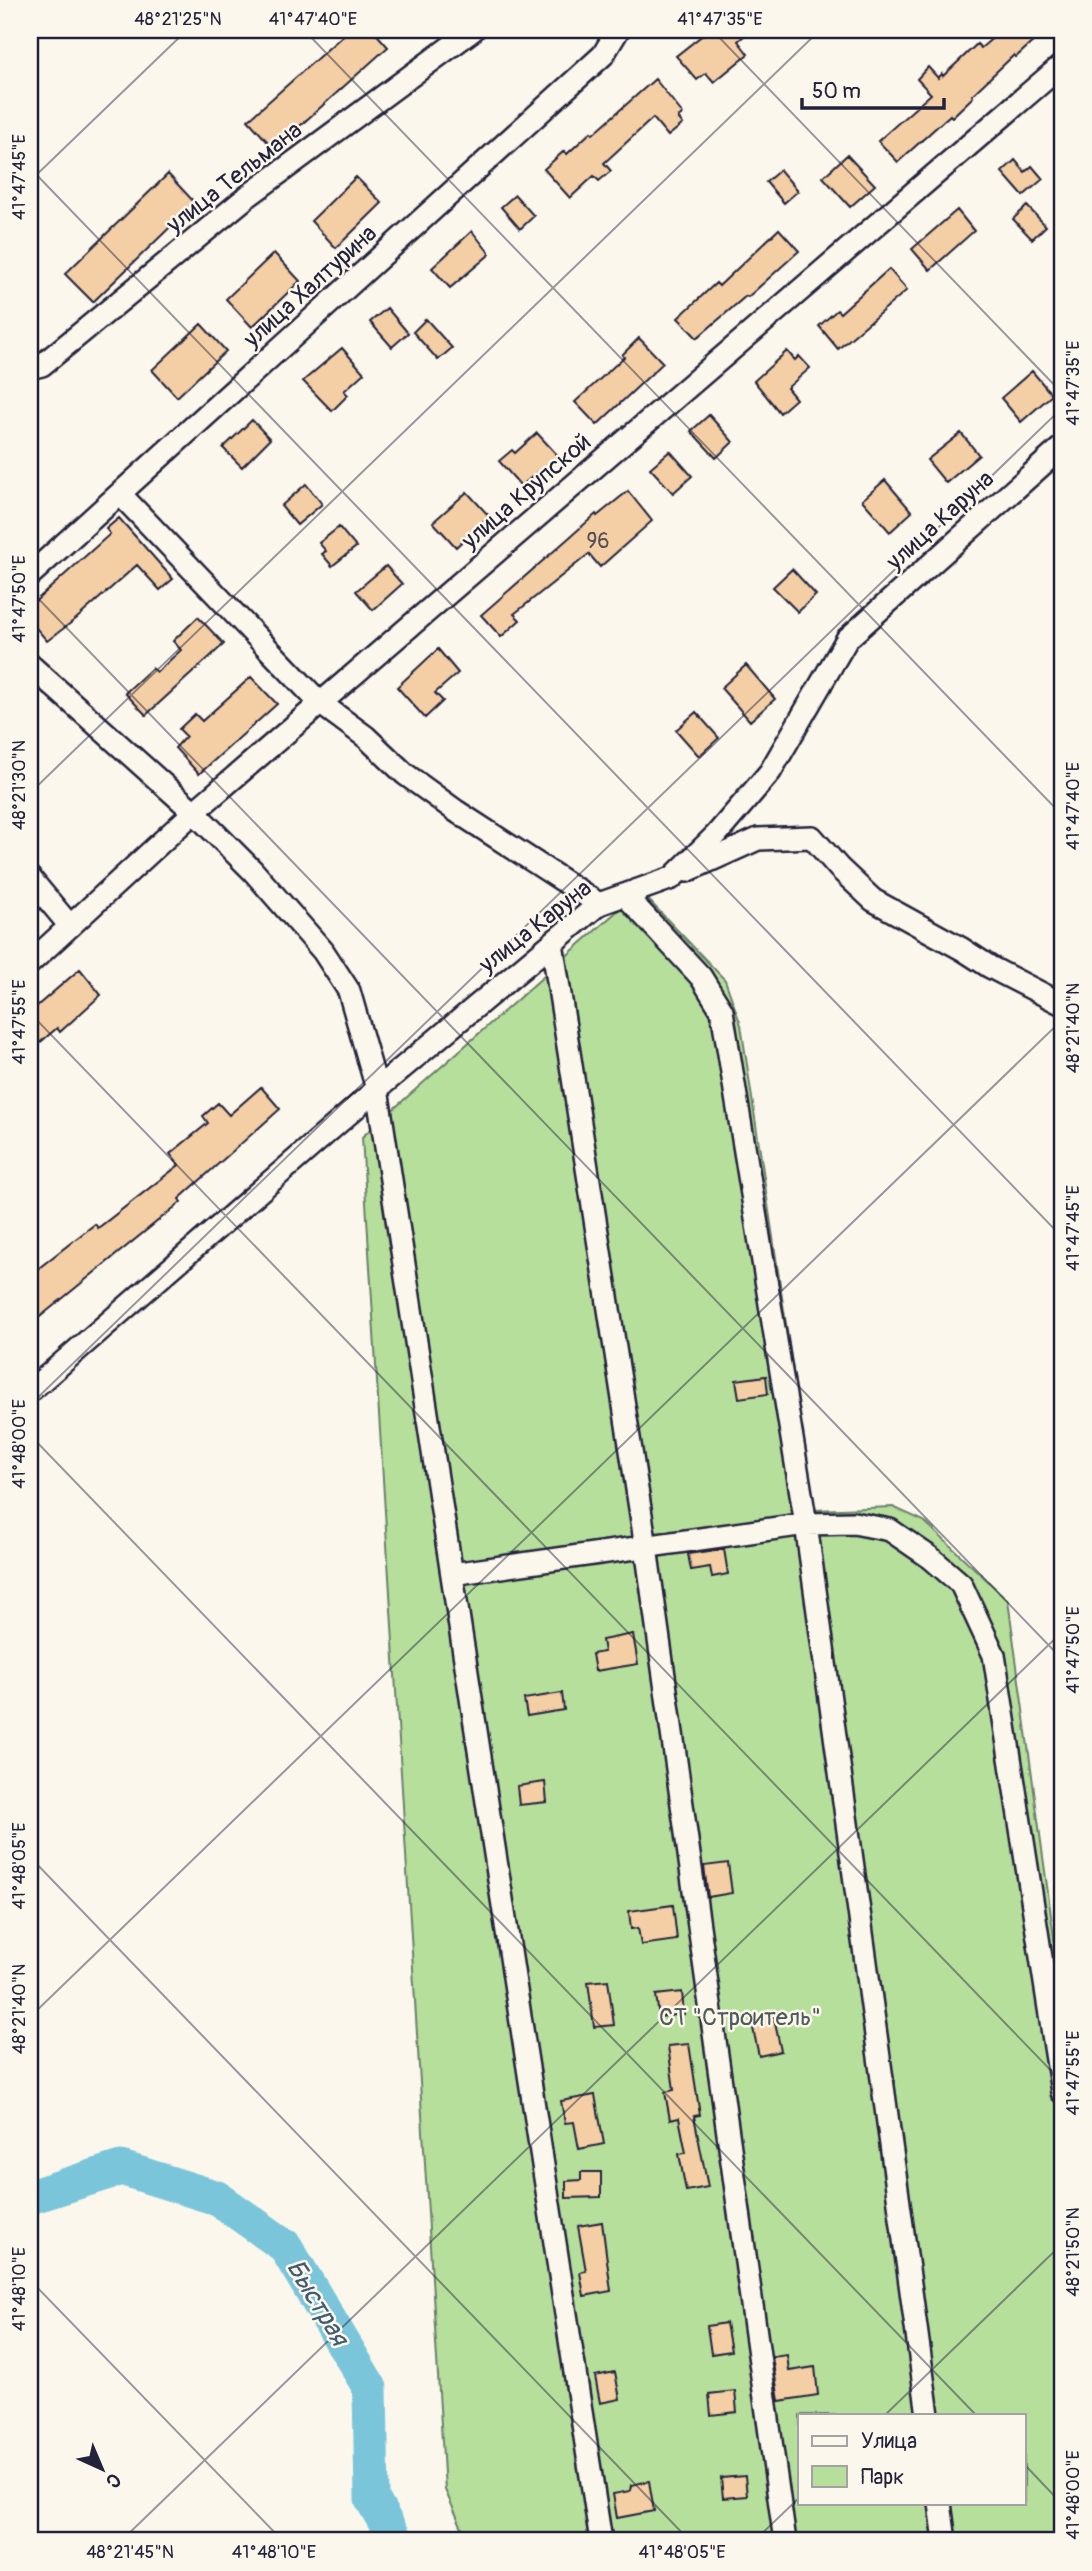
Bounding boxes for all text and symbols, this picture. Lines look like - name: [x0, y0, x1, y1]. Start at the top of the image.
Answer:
- text: 48°21'25"N: [134, 8, 222, 31]
- text: 41°47'40"E: [269, 8, 357, 31]
- text: 41°47'35"E: [677, 8, 763, 31]
- scale bar: [802, 66, 943, 110]
- text: 50 m: [812, 78, 861, 105]
- street label: улица Тельмана: [160, 116, 308, 240]
- text: 41°47'45"E: [8, 134, 31, 220]
- street label: улица Халтурина: [237, 219, 383, 354]
- text: 41°47'35"E: [1062, 340, 1085, 426]
- street label: улица Крупской: [455, 427, 597, 556]
- street label: улица Каруна: [880, 465, 1000, 577]
- house number: 96: [586, 528, 610, 555]
- text: 41°47'50"E: [8, 555, 31, 643]
- text: 48°21'30"N: [8, 740, 31, 830]
- text: 41°47'40"E: [1062, 762, 1085, 850]
- street label: улица Каруна: [473, 874, 597, 980]
- text: 41°47'55"E: [8, 979, 31, 1065]
- text: 48°21'40"N: [1062, 983, 1085, 1073]
- text: 41°47'45"E: [1062, 1185, 1085, 1271]
- text: 41°48'00"E: [8, 1399, 31, 1489]
- text: 41°47'50"E: [1062, 1606, 1085, 1694]
- text: 41°48'05"E: [8, 1822, 31, 1910]
- text: 48°21'40"N: [8, 1964, 31, 2054]
- park label: СТ "Строитель": [659, 2003, 821, 2032]
- text: 41°47'55"E: [1062, 2030, 1085, 2116]
- text: 48°21'50"N: [1062, 2207, 1085, 2297]
- text: 41°48'10"E: [8, 2247, 31, 2331]
- water label: Быстрая: [279, 2254, 357, 2354]
- legend: [798, 2414, 1026, 2504]
- text: Улица: [861, 2428, 917, 2455]
- north arrow: [66, 2434, 136, 2504]
- text: 41°48'00"E: [1062, 2450, 1085, 2540]
- text: Парк: [861, 2464, 904, 2491]
- text: С: [100, 2468, 126, 2493]
- text: 48°21'45"N: [86, 2541, 174, 2564]
- text: 41°48'10"E: [232, 2541, 316, 2564]
- text: 41°48'05"E: [638, 2541, 726, 2564]

